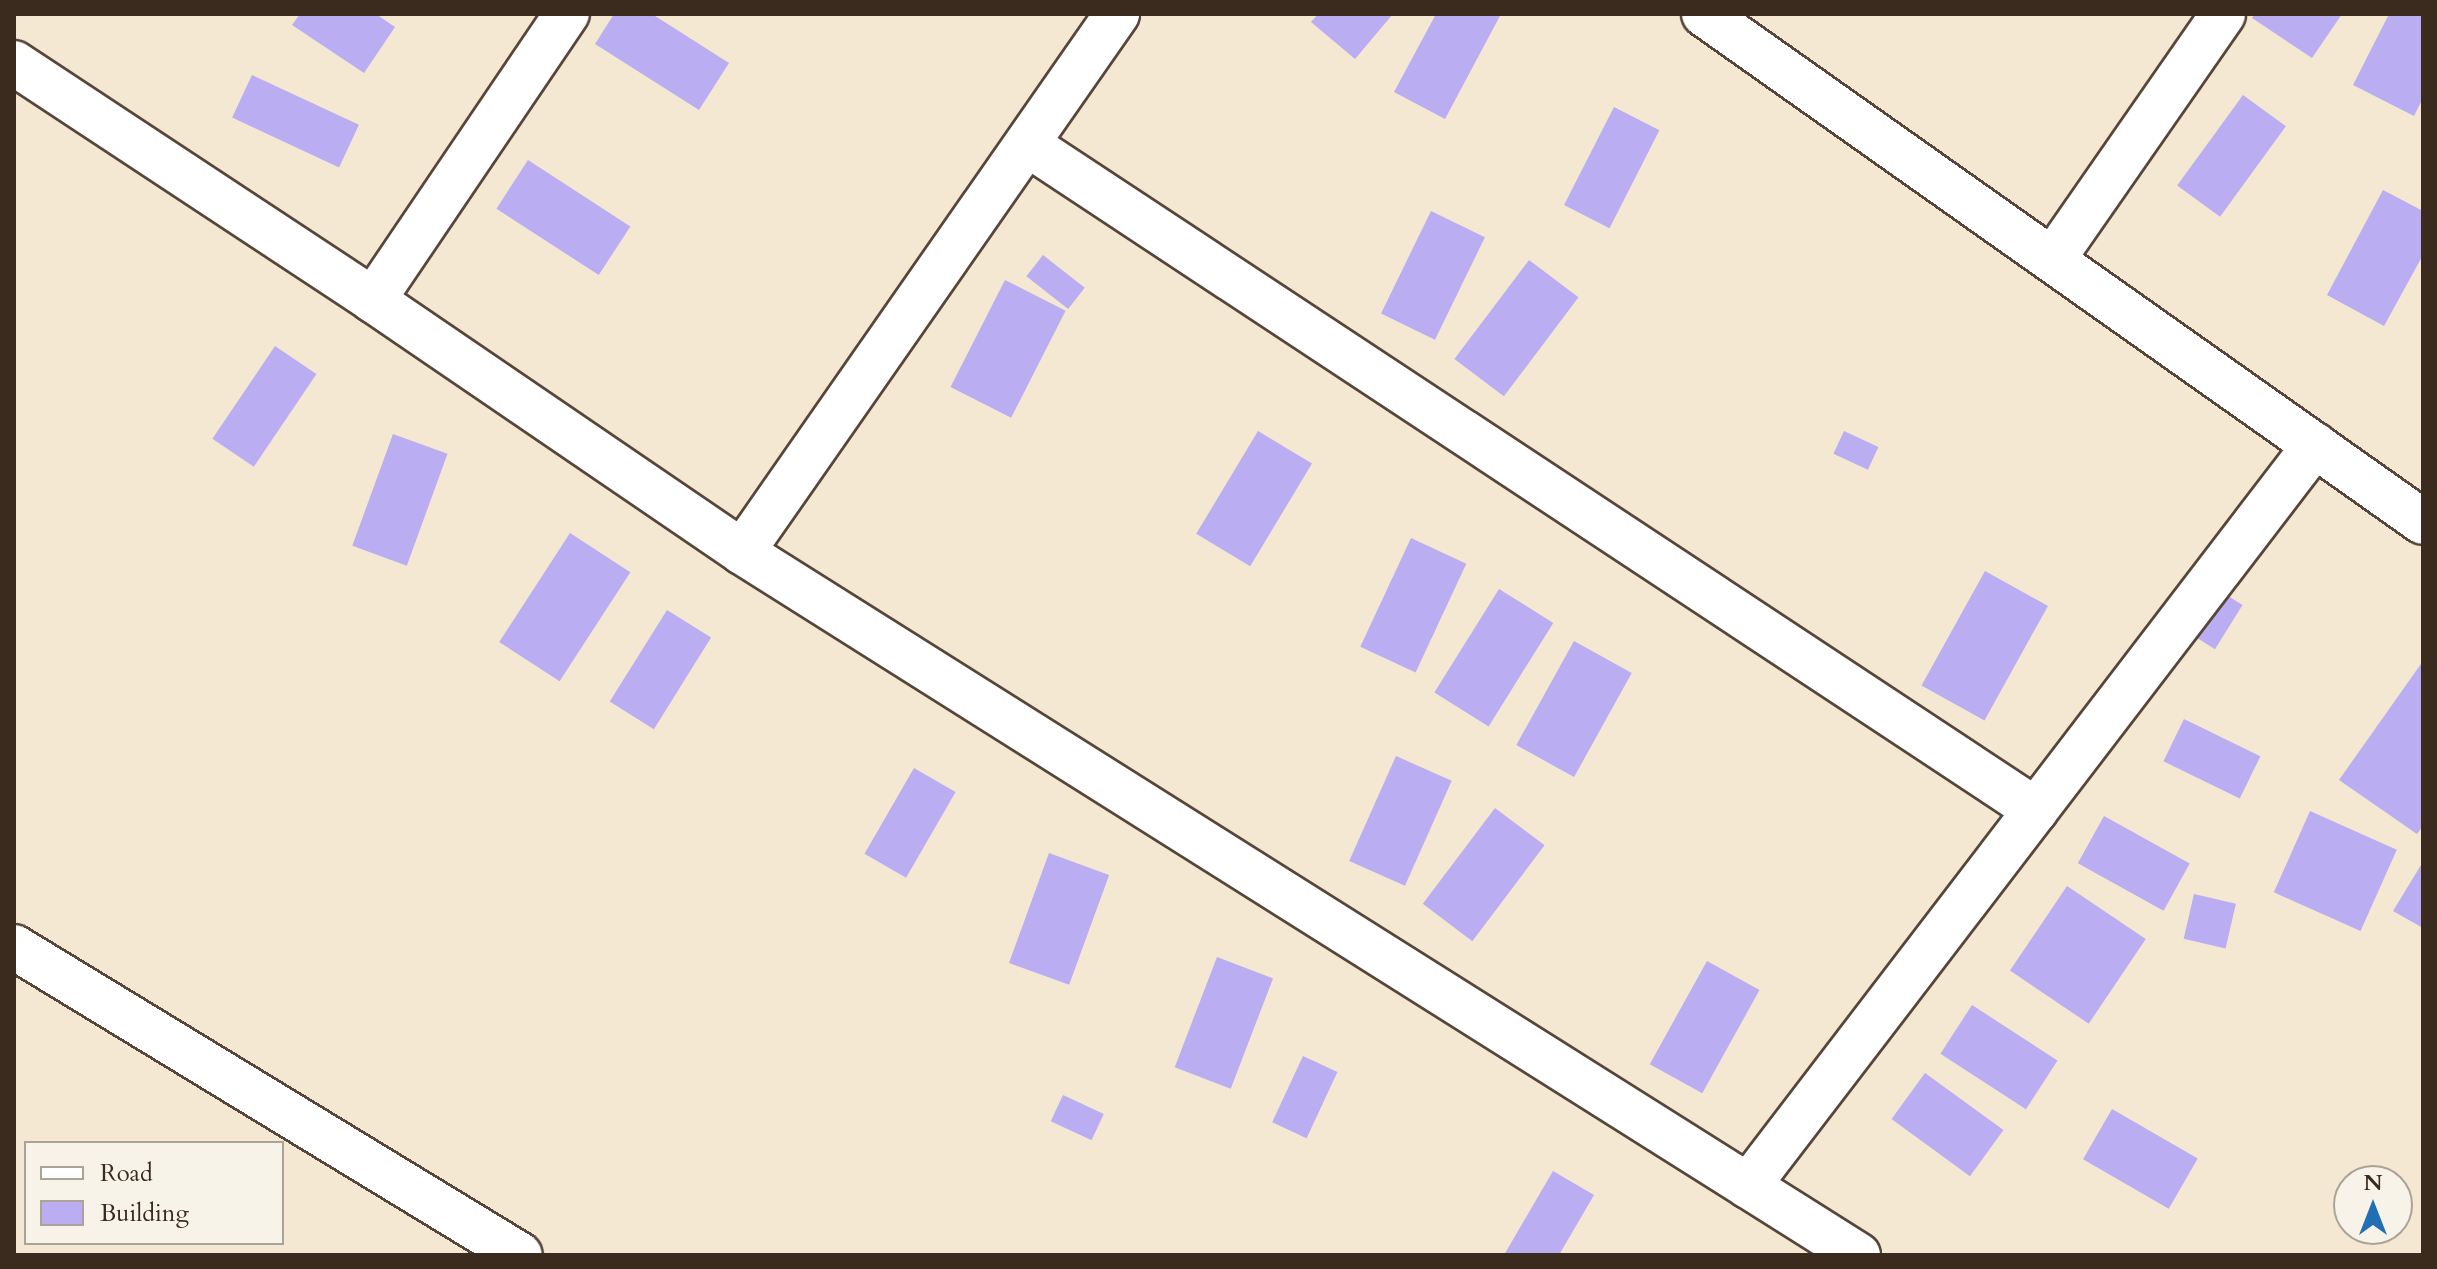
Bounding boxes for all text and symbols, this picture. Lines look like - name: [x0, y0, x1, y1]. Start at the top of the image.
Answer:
- legend: [24, 1141, 284, 1245]
- text: Road: [100, 1157, 153, 1190]
- north arrow: [2333, 1165, 2413, 1245]
- text: N: [2363, 1168, 2383, 1198]
- text: Building: [100, 1197, 189, 1230]

